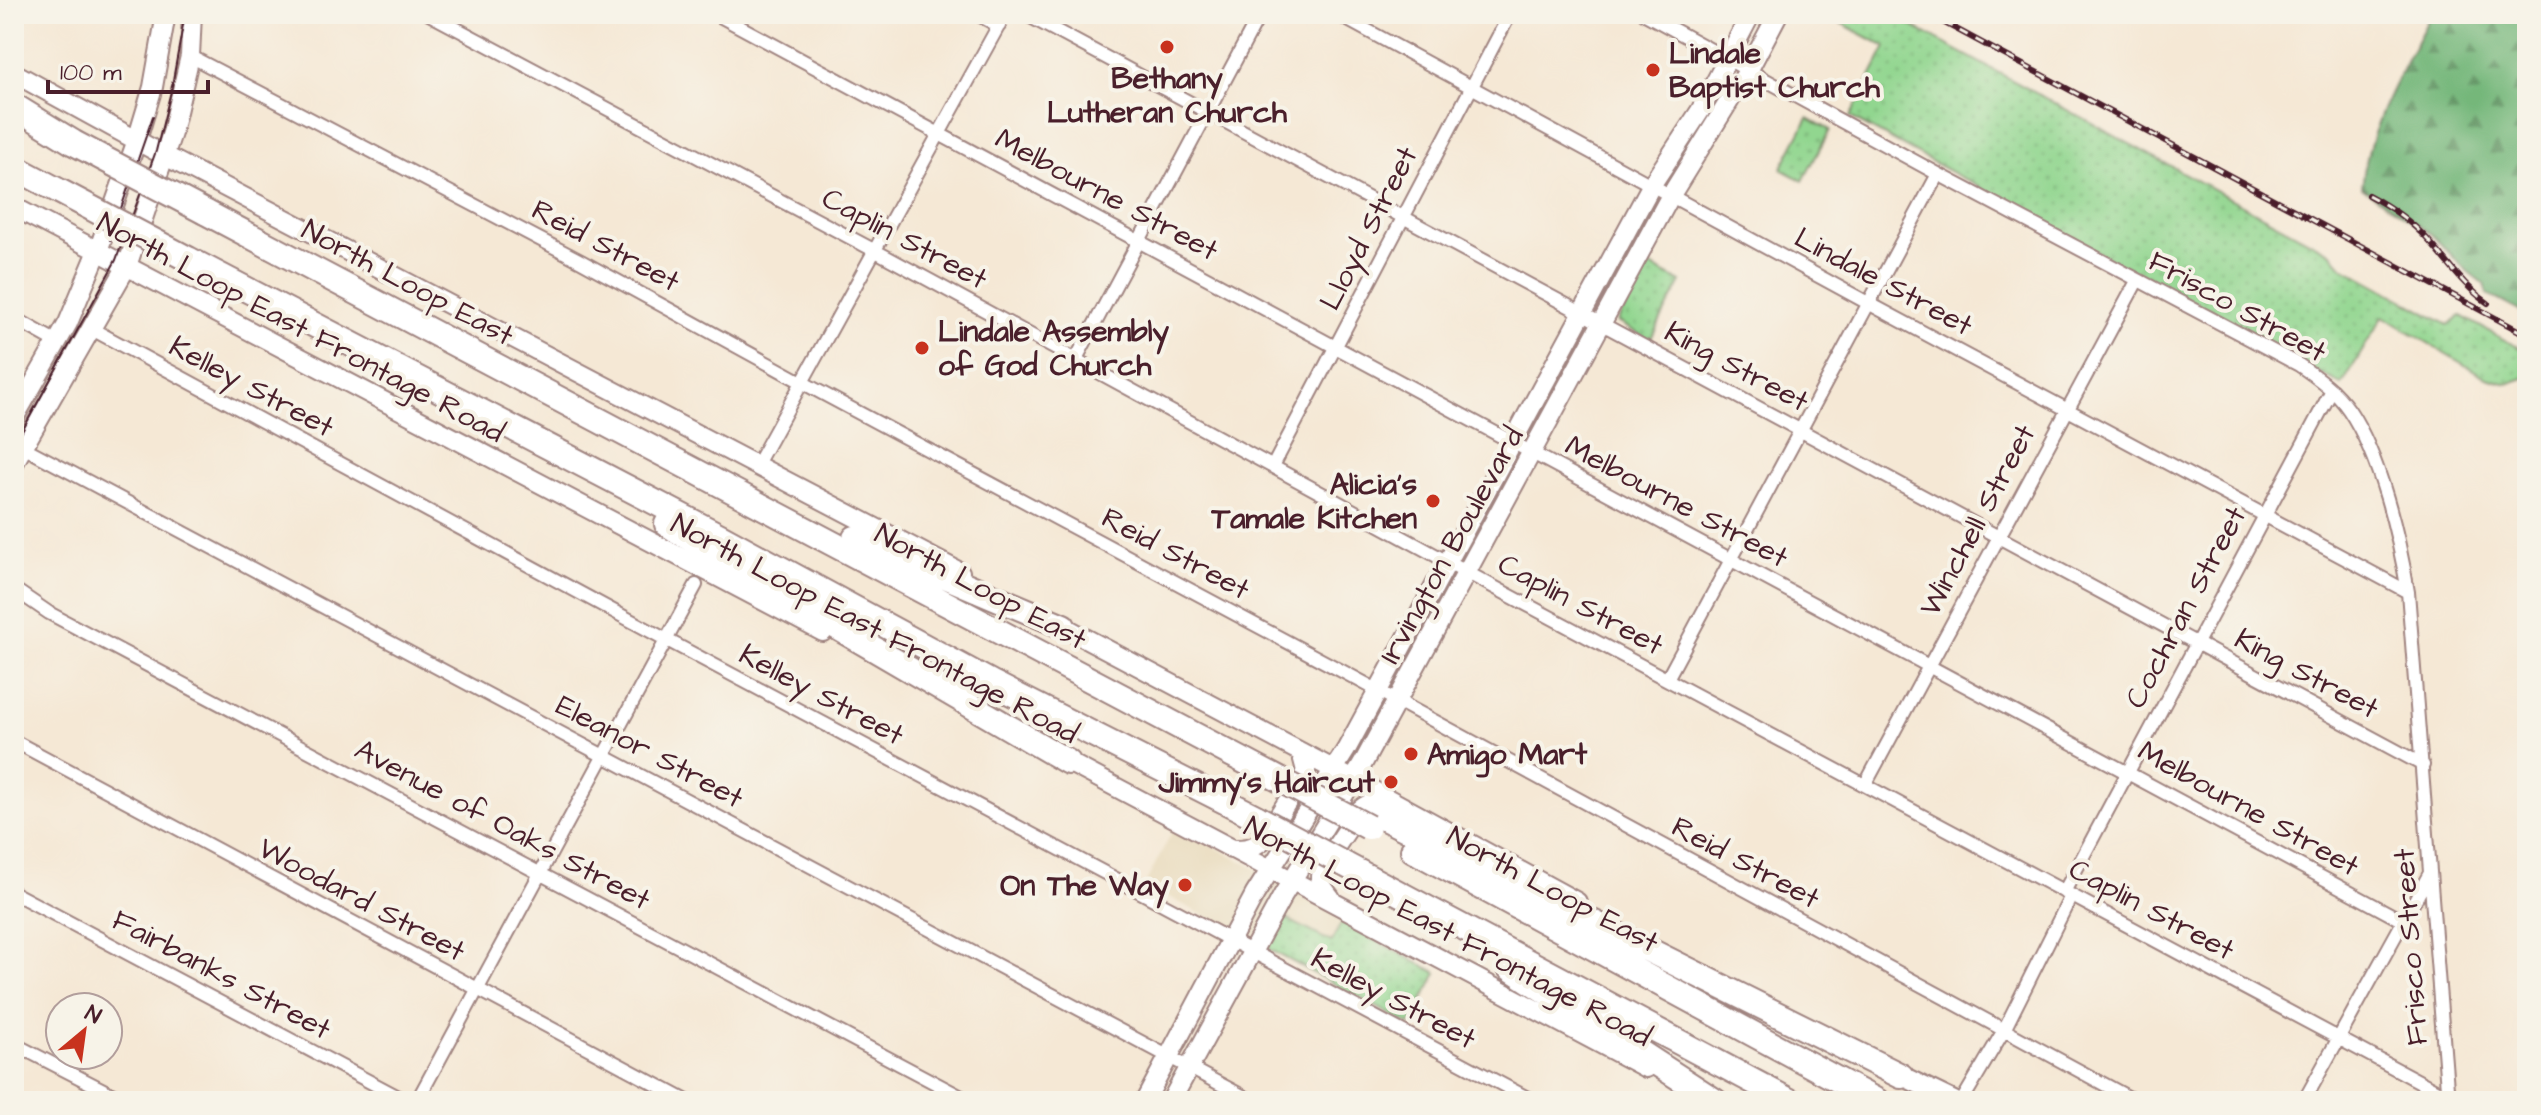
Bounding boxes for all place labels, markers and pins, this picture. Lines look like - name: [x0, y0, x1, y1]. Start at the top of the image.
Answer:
- place label: Lindale Baptist Church: [1669, 33, 1881, 110]
- marker: Bethany Lutheran Church: [1158, 38, 1176, 56]
- place label: Bethany Lutheran Church: [1047, 58, 1288, 134]
- marker: Lindale Baptist Church: [1644, 61, 1662, 79]
- place label: Lindale Assembly of God Church: [938, 311, 1169, 387]
- marker: Lindale Assembly of God Church: [913, 339, 931, 357]
- place label: Alicia's Tamale Kitchen: [1211, 464, 1417, 540]
- marker: Alicia's Tamale Kitchen: [1424, 492, 1442, 510]
- place label: Amigo Mart: [1427, 734, 1588, 778]
- marker: Amigo Mart: [1402, 745, 1420, 763]
- place label: Jimmy's Haircut: [1158, 762, 1376, 806]
- marker: Jimmy's Haircut: [1382, 773, 1400, 791]
- place label: On The Way: [1000, 865, 1170, 909]
- marker: On The Way: [1176, 876, 1194, 894]

